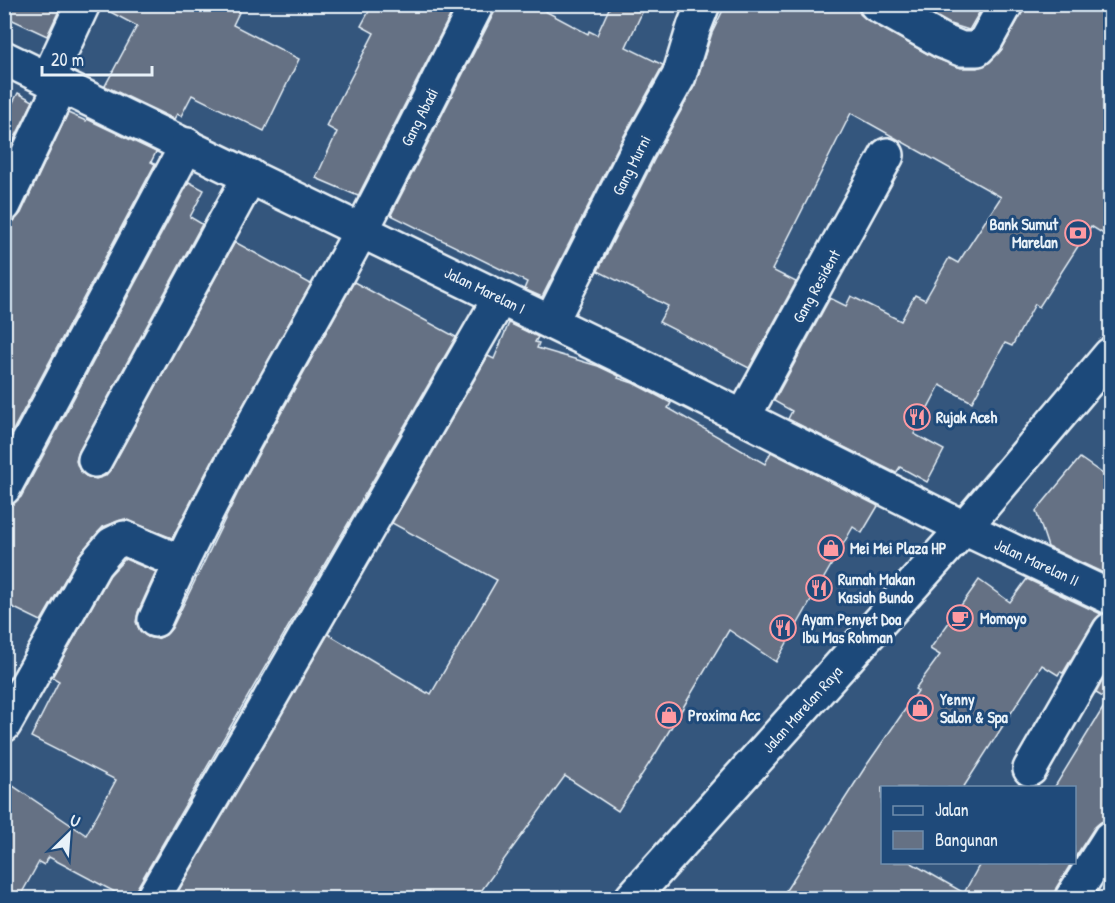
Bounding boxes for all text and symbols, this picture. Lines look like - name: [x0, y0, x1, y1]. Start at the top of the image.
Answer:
- scale bar: [42, 39, 152, 77]
- text: 20 m: [51, 47, 84, 72]
- street label: Gang Abadi: [395, 84, 443, 150]
- street label: Gang Murni: [606, 131, 656, 199]
- place label: Bank Sumut Marelan: [990, 213, 1058, 253]
- bank icon: Bank Sumut Marelan: [1063, 218, 1093, 248]
- street label: Gang Resident: [787, 245, 845, 327]
- street label: Jalan Marelan I: [441, 261, 529, 319]
- restaurant icon: Rujak Aceh: [902, 402, 932, 432]
- place label: Rujak Aceh: [936, 406, 997, 428]
- shop icon: Mei Mei Plaza HP: [816, 533, 846, 563]
- street label: Jalan Marelan II: [991, 533, 1083, 591]
- place label: Mei Mei Plaza HP: [850, 537, 947, 559]
- place label: Rumah Makan Kasiah Bundo: [838, 568, 915, 608]
- restaurant icon: Rumah Makan Kasiah Bundo: [804, 573, 834, 603]
- cafe icon: Momoyo: [945, 603, 975, 633]
- place label: Momoyo: [980, 607, 1027, 630]
- place label: Ayam Penyet Doa Ibu Mas Rohman: [802, 608, 902, 648]
- restaurant icon: Ayam Penyet Doa Ibu Mas Rohman: [768, 613, 798, 643]
- street label: Jalan Marelan Raya: [757, 661, 847, 757]
- place label: Yenny Salon & Spa: [940, 688, 1009, 729]
- shop icon: Yenny Salon & Spa: [905, 693, 935, 723]
- shop icon: Proxima Acc: [654, 700, 684, 730]
- place label: Proxima Acc: [688, 704, 761, 726]
- legend: [881, 786, 1076, 864]
- text: Jalan: [935, 797, 969, 822]
- north arrow: [39, 804, 99, 864]
- text: U: [67, 809, 84, 832]
- text: Bangunan: [935, 827, 998, 852]

